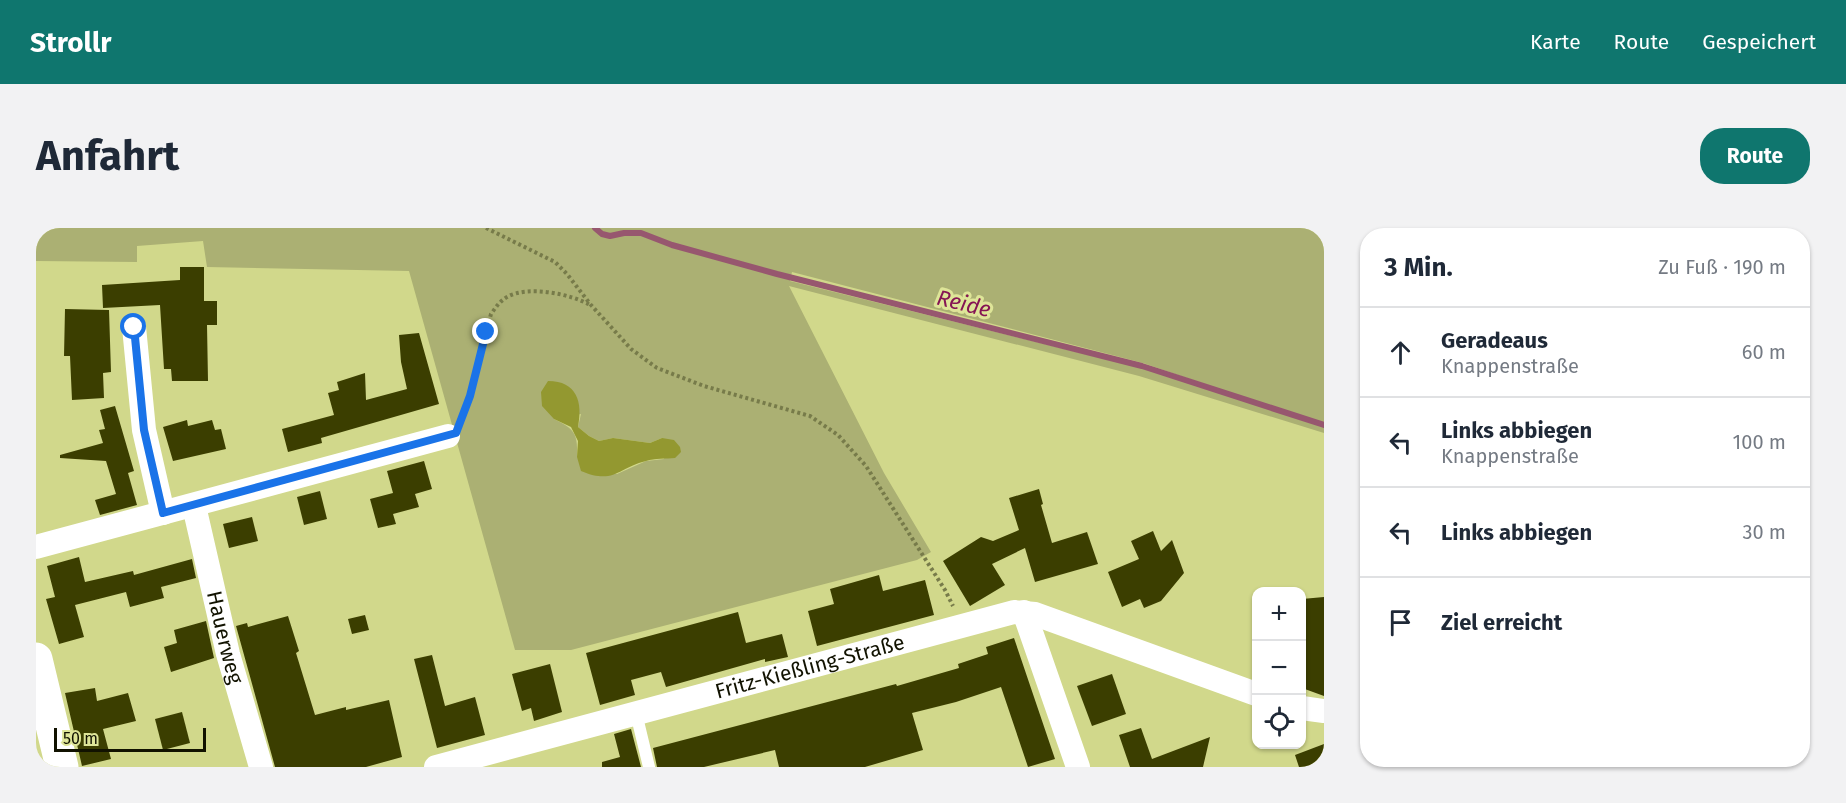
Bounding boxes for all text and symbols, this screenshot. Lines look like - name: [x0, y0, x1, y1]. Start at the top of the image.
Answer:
- text: Strollr: [30, 26, 111, 59]
- text: Karte: [1530, 29, 1581, 55]
- text: Route: [1614, 29, 1669, 55]
- text: Gespeichert: [1702, 29, 1816, 55]
- button: Route: [1700, 128, 1810, 184]
- text: Anfahrt: [36, 131, 179, 181]
- text: 3 Min.: [1384, 252, 1453, 283]
- text: Zu Fuß · 190 m: [1658, 255, 1786, 279]
- water label: Reide: [934, 284, 994, 323]
- route start: [120, 313, 146, 339]
- route end: [472, 318, 498, 344]
- text: Geradeaus: [1441, 327, 1548, 354]
- icon: ahead: [1384, 336, 1417, 369]
- text: 60 m: [1742, 340, 1786, 364]
- text: Knappenstraße: [1441, 354, 1579, 378]
- text: Links abbiegen: [1441, 417, 1592, 444]
- icon: left: [1384, 426, 1417, 459]
- text: 100 m: [1733, 430, 1786, 454]
- text: Knappenstraße: [1441, 444, 1579, 468]
- icon: left: [1384, 516, 1417, 549]
- text: Links abbiegen: [1441, 519, 1592, 546]
- text: 30 m: [1742, 520, 1786, 544]
- map controls: [1252, 587, 1306, 749]
- button: +: [1252, 587, 1306, 641]
- street label: Hauerweg: [201, 588, 249, 687]
- icon: arrive: [1384, 606, 1417, 639]
- text: Ziel erreicht: [1441, 609, 1562, 636]
- street label: Fritz-Kießling-Straße: [712, 629, 907, 705]
- button: −: [1252, 641, 1306, 695]
- button: locate: [1252, 695, 1306, 749]
- scale bar: [54, 725, 206, 752]
- text: 50 m: [63, 729, 98, 748]

